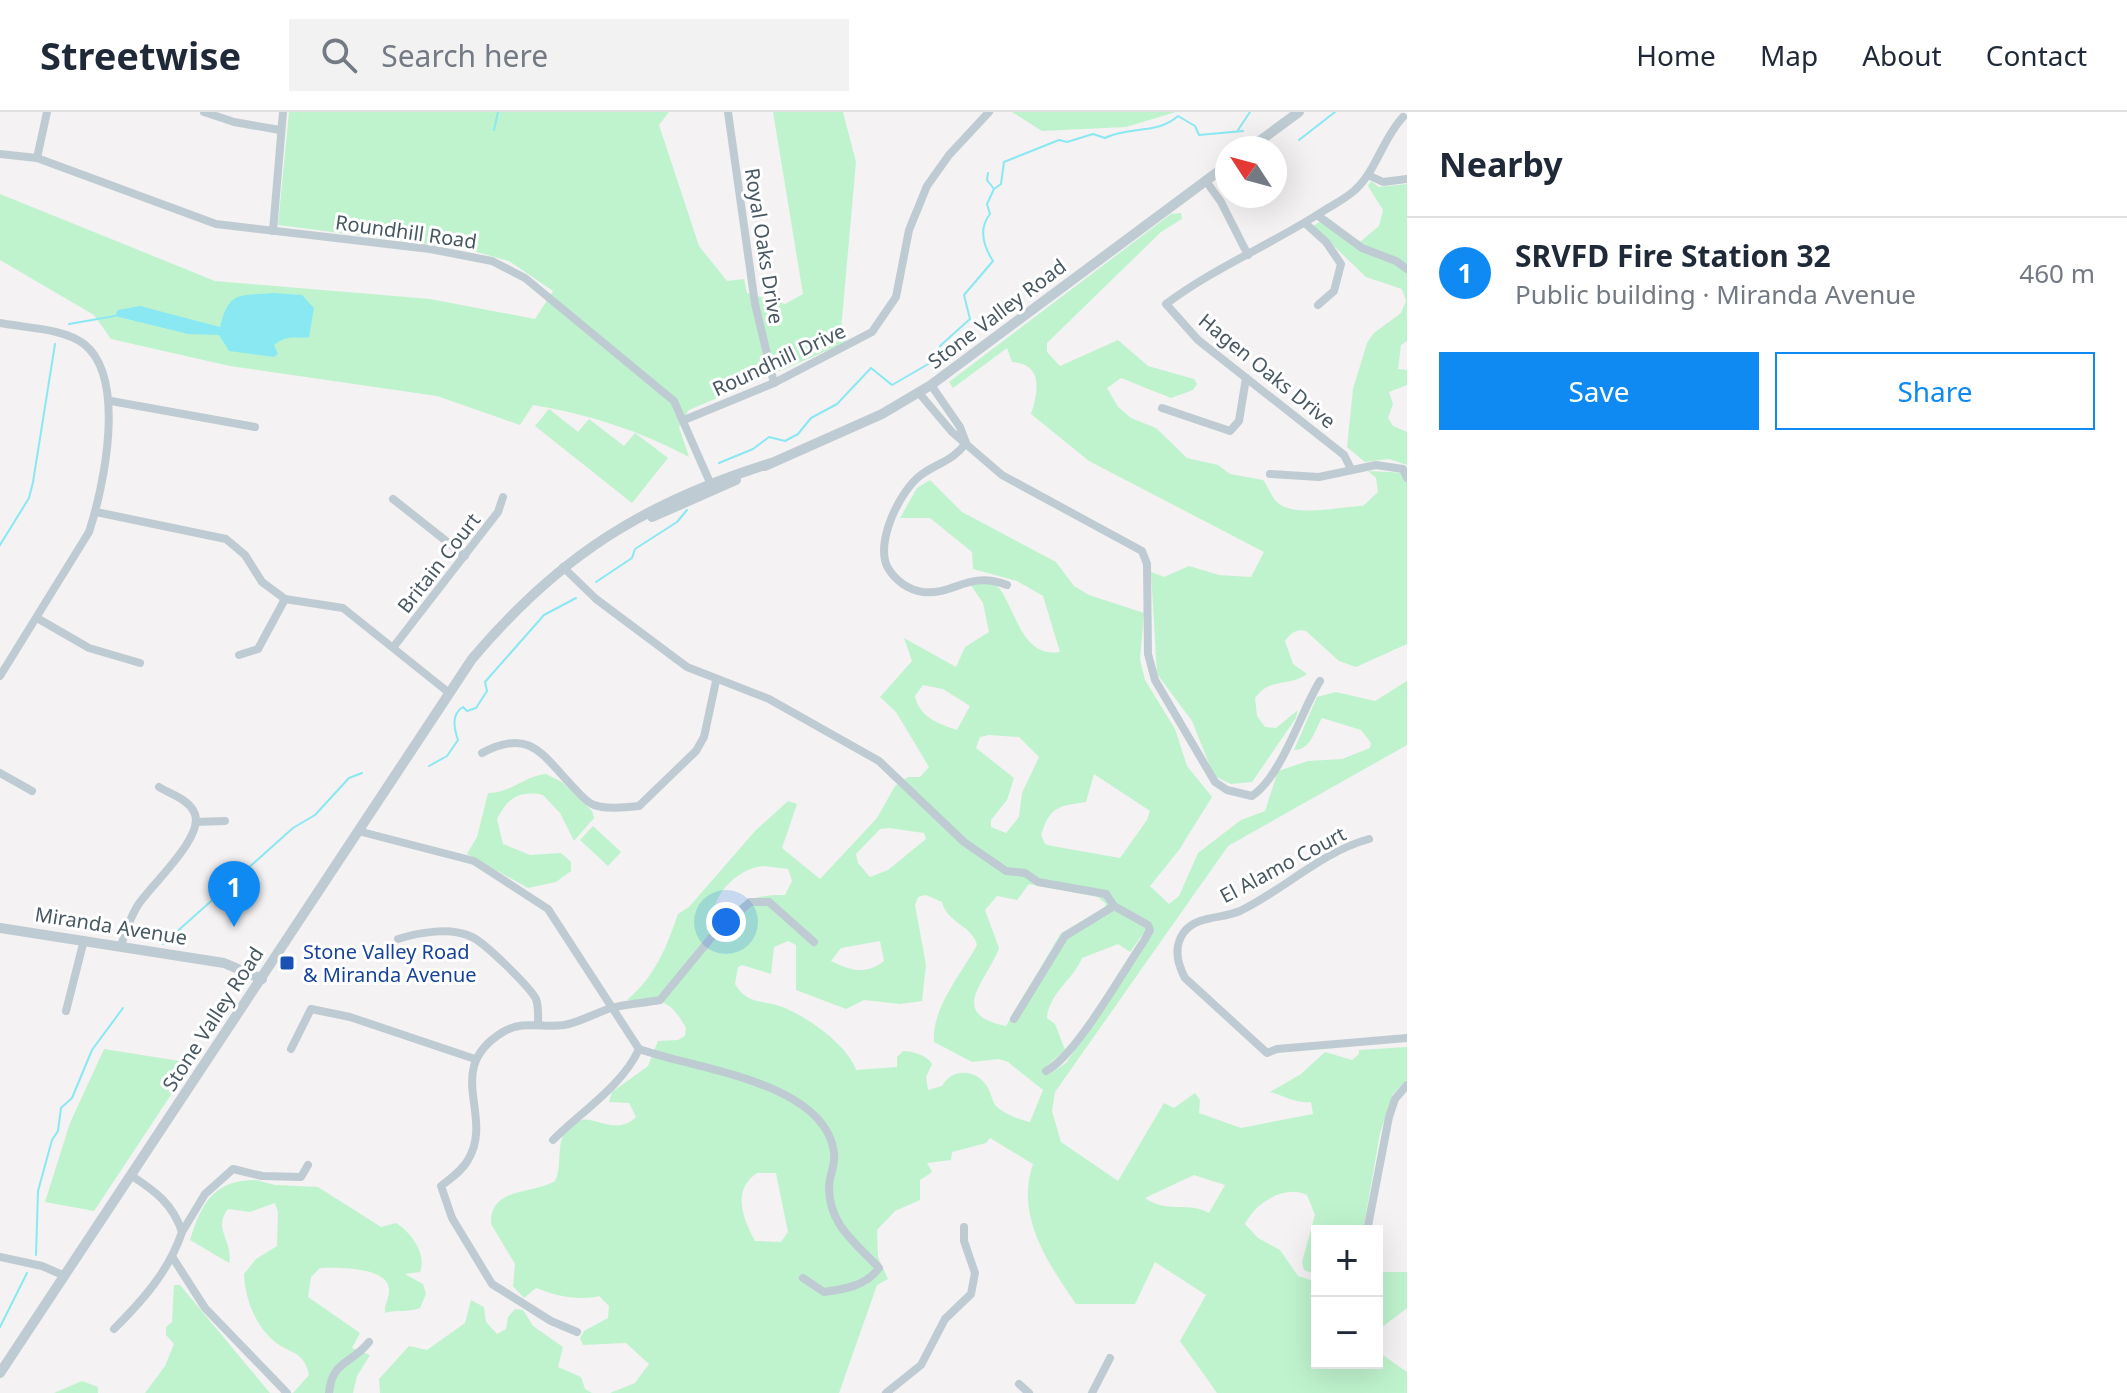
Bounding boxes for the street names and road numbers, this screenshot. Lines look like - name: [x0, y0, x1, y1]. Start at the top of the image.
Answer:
- street label: Royal Oaks Drive: [739, 166, 790, 326]
- street label: Roundhill Road: [334, 208, 479, 255]
- street label: Stone Valley Road: [922, 253, 1071, 375]
- street label: Hagen Oaks Drive: [1193, 307, 1341, 434]
- street label: Roundhill Drive: [708, 317, 850, 402]
- street label: Britain Court: [391, 507, 486, 618]
- street label: El Alamo Court: [1215, 820, 1351, 909]
- street label: Miranda Avenue: [33, 900, 189, 951]
- street label: Stone Valley Road: [156, 942, 269, 1096]

